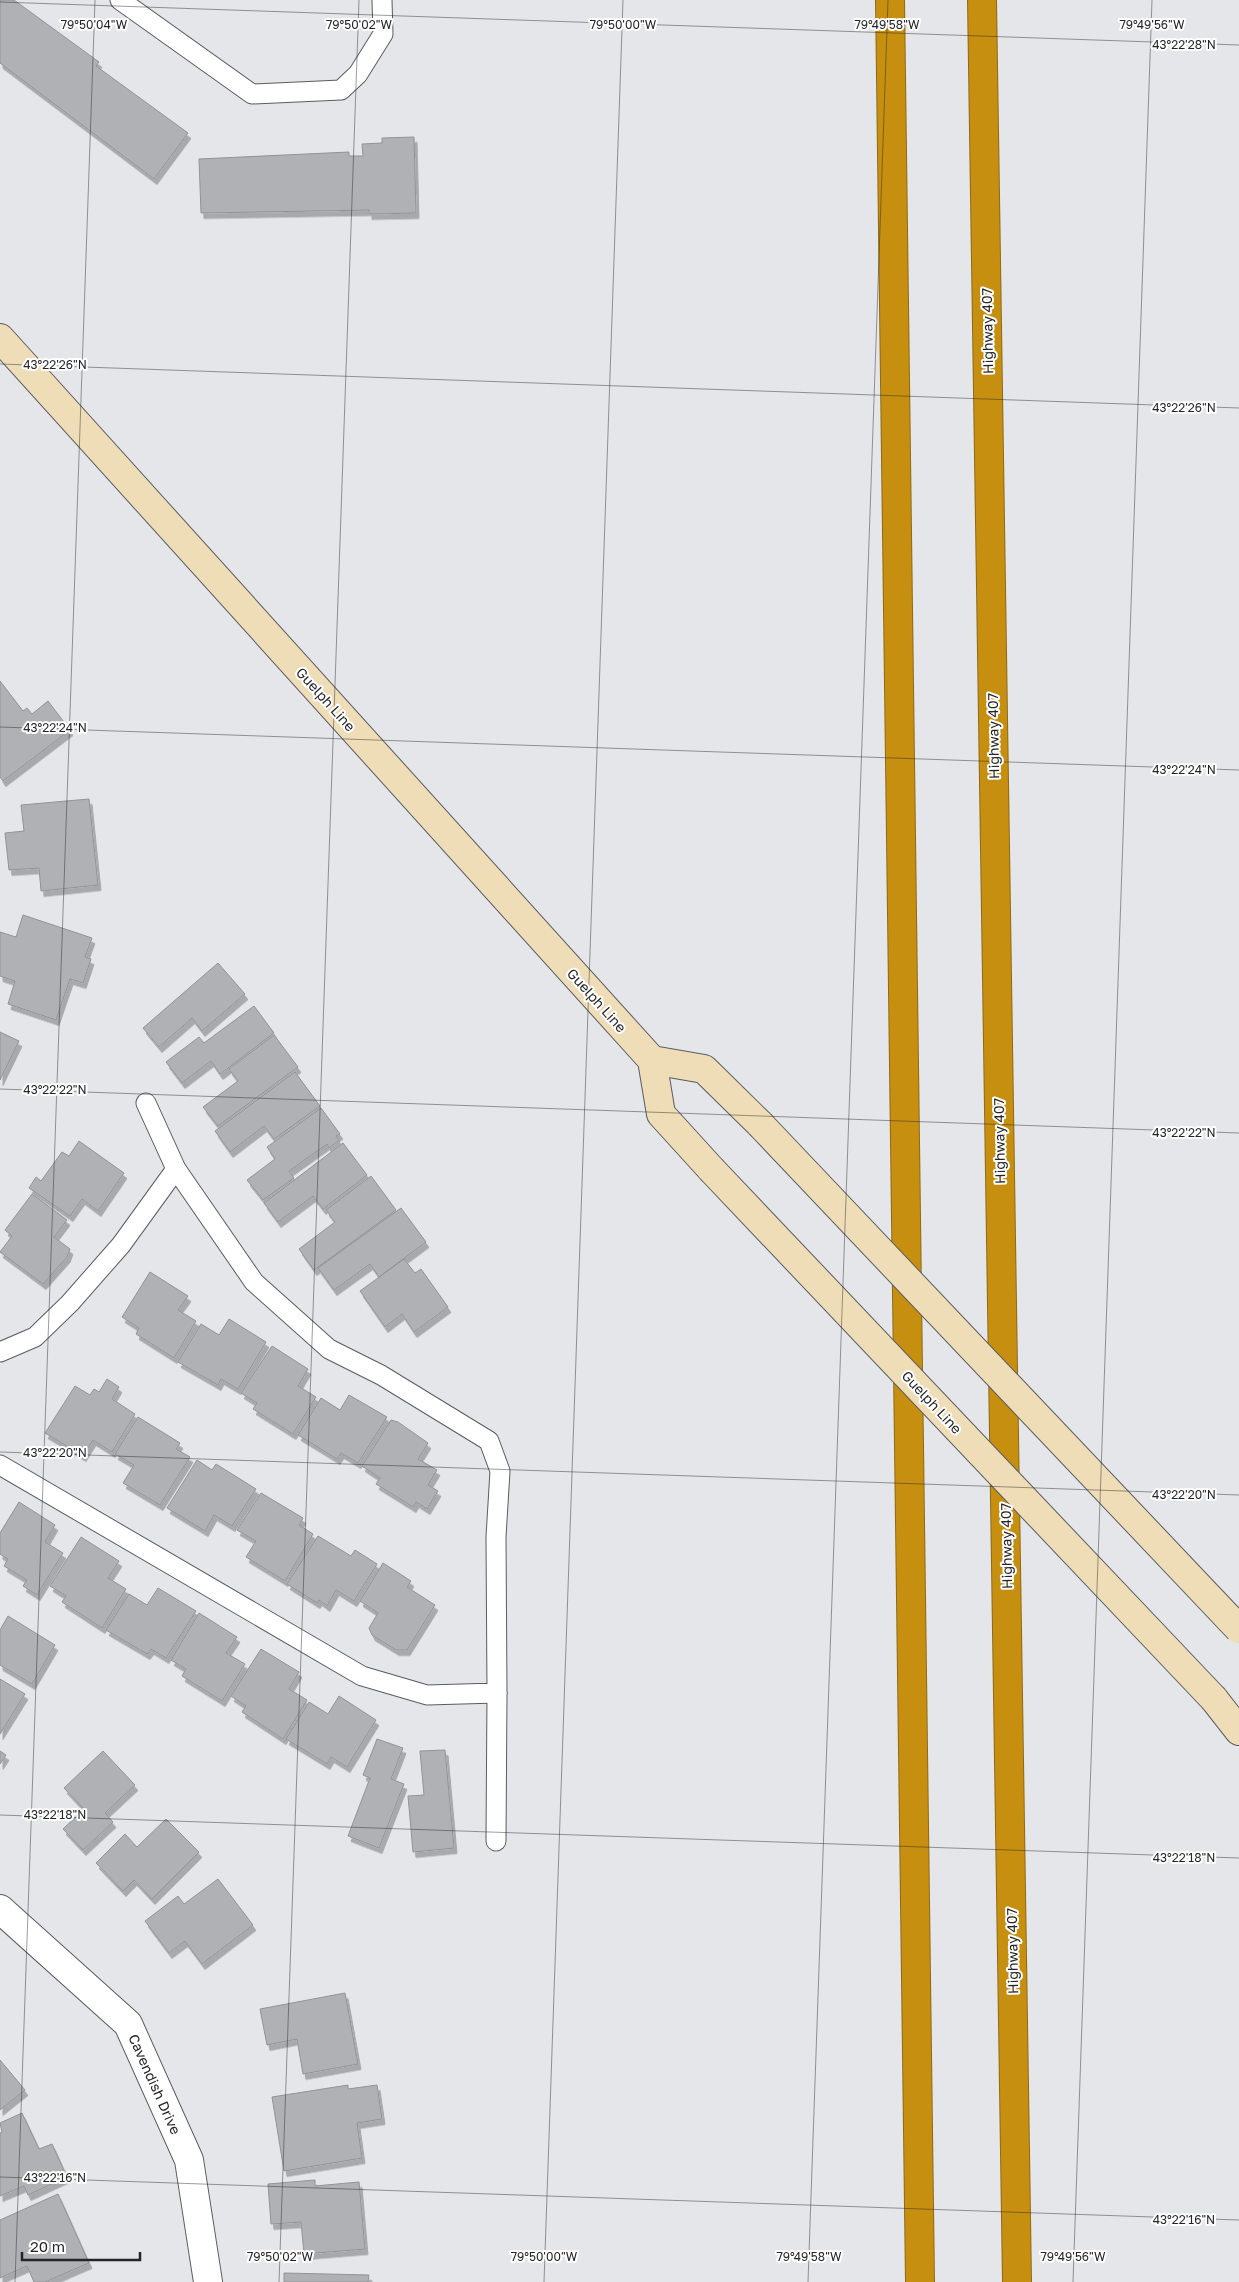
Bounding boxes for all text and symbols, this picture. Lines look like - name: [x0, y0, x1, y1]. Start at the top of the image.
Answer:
- text: 79°50'04"W: [61, 17, 128, 32]
- text: 79°50'02"W: [326, 17, 393, 32]
- text: 79°50'00"W: [590, 17, 657, 32]
- text: 79°49'58"W: [854, 17, 920, 32]
- text: 79°49'56"W: [1119, 17, 1185, 32]
- text: 43°22'28"N: [1152, 37, 1216, 52]
- street label: Highway 407: [978, 288, 996, 374]
- text: 43°22'26"N: [23, 357, 87, 372]
- text: 43°22'26"N: [1152, 400, 1216, 415]
- street label: Guelph Line: [293, 664, 359, 734]
- street label: Highway 407: [984, 693, 1002, 779]
- text: 43°22'24"N: [23, 720, 87, 735]
- text: 43°22'24"N: [1152, 762, 1216, 777]
- street label: Guelph Line: [564, 965, 630, 1035]
- text: 43°22'22"N: [23, 1082, 87, 1097]
- street label: Highway 407: [990, 1098, 1008, 1184]
- text: 43°22'22"N: [1152, 1125, 1216, 1140]
- street label: Guelph Line: [898, 1367, 966, 1437]
- text: 43°22'20"N: [23, 1445, 87, 1460]
- text: 43°22'20"N: [1152, 1487, 1216, 1502]
- street label: Highway 407: [997, 1503, 1015, 1589]
- text: 43°22'18"N: [24, 1807, 86, 1822]
- text: 43°22'18"N: [1153, 1850, 1215, 1865]
- street label: Highway 407: [1003, 1908, 1021, 1994]
- street label: Cavendish Drive: [125, 2031, 185, 2137]
- text: 43°22'16"N: [24, 2170, 86, 2185]
- text: 43°22'16"N: [1153, 2212, 1215, 2227]
- scale bar: [22, 2230, 140, 2262]
- text: 20 m: [30, 2237, 65, 2255]
- text: 79°50'02"W: [247, 2249, 314, 2264]
- text: 79°50'00"W: [511, 2249, 578, 2264]
- text: 79°49'58"W: [776, 2249, 842, 2264]
- text: 79°49'56"W: [1040, 2249, 1106, 2264]

